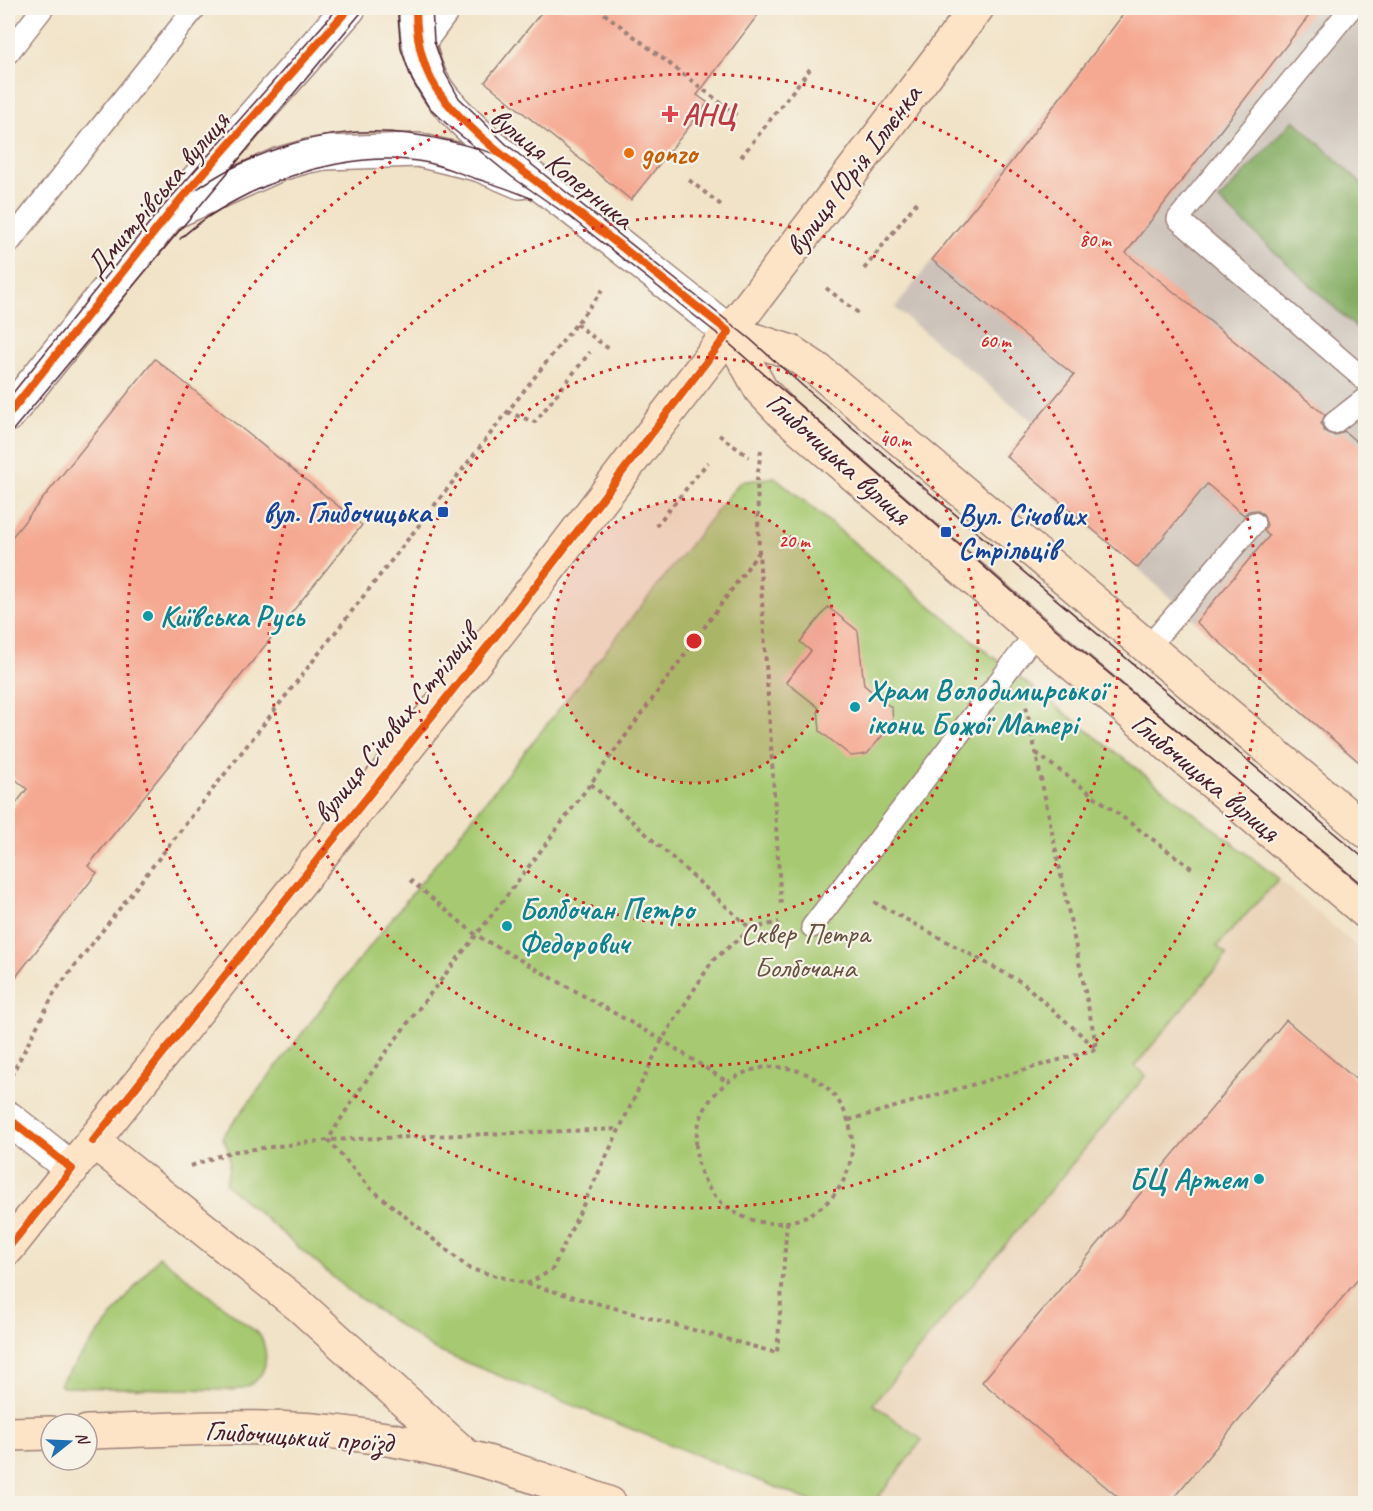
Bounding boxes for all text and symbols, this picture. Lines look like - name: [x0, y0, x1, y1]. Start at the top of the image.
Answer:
- street label: вулиця Юрія Іллєнка: [776, 75, 931, 263]
- place label: АНЦ: [682, 95, 738, 133]
- street label: вулиця Коперника: [482, 98, 643, 239]
- street label: Дмитрівська вулиця: [76, 102, 238, 285]
- marker: АНЦ: [663, 107, 677, 121]
- place label: gonzo: [641, 134, 700, 172]
- marker: gonzo: [622, 146, 636, 160]
- text: 80 m: [1080, 229, 1112, 251]
- text: 60 m: [979, 330, 1012, 352]
- street label: Глибочицька вулиця: [758, 383, 920, 534]
- text: 40 m: [880, 429, 912, 451]
- place label: вул. Глибочицька: [263, 493, 434, 531]
- place label: Вул. Січових Стрільців: [958, 496, 1088, 568]
- marker: вул. Глибочицька: [436, 505, 450, 519]
- marker: Вул. Січових Стрільців: [939, 525, 953, 539]
- text: 20 m: [779, 530, 811, 552]
- place label: Київська Русь: [160, 597, 306, 636]
- marker: Київська Русь: [141, 609, 155, 623]
- street label: вулиця Січових Стрільців: [304, 612, 491, 830]
- centre of rings: [684, 631, 704, 651]
- place label: Храм Володимирської ікони Божої Матері: [867, 671, 1112, 743]
- marker: Храм Володимирської ікони Божої Матері: [848, 700, 862, 714]
- street label: Глибочицька вулиця: [1124, 704, 1289, 851]
- place label: Болбочан Петро Федорович: [519, 890, 697, 962]
- park label: Сквер Петра Болбочана: [740, 914, 872, 986]
- marker: Болбочан Петро Федорович: [500, 919, 514, 933]
- place label: БЦ Артем: [1129, 1160, 1249, 1198]
- marker: БЦ Артем: [1252, 1172, 1266, 1186]
- street label: Глибочицький проїзд: [204, 1410, 397, 1462]
- north arrow: [39, 1412, 99, 1472]
- text: N: [71, 1430, 94, 1448]

